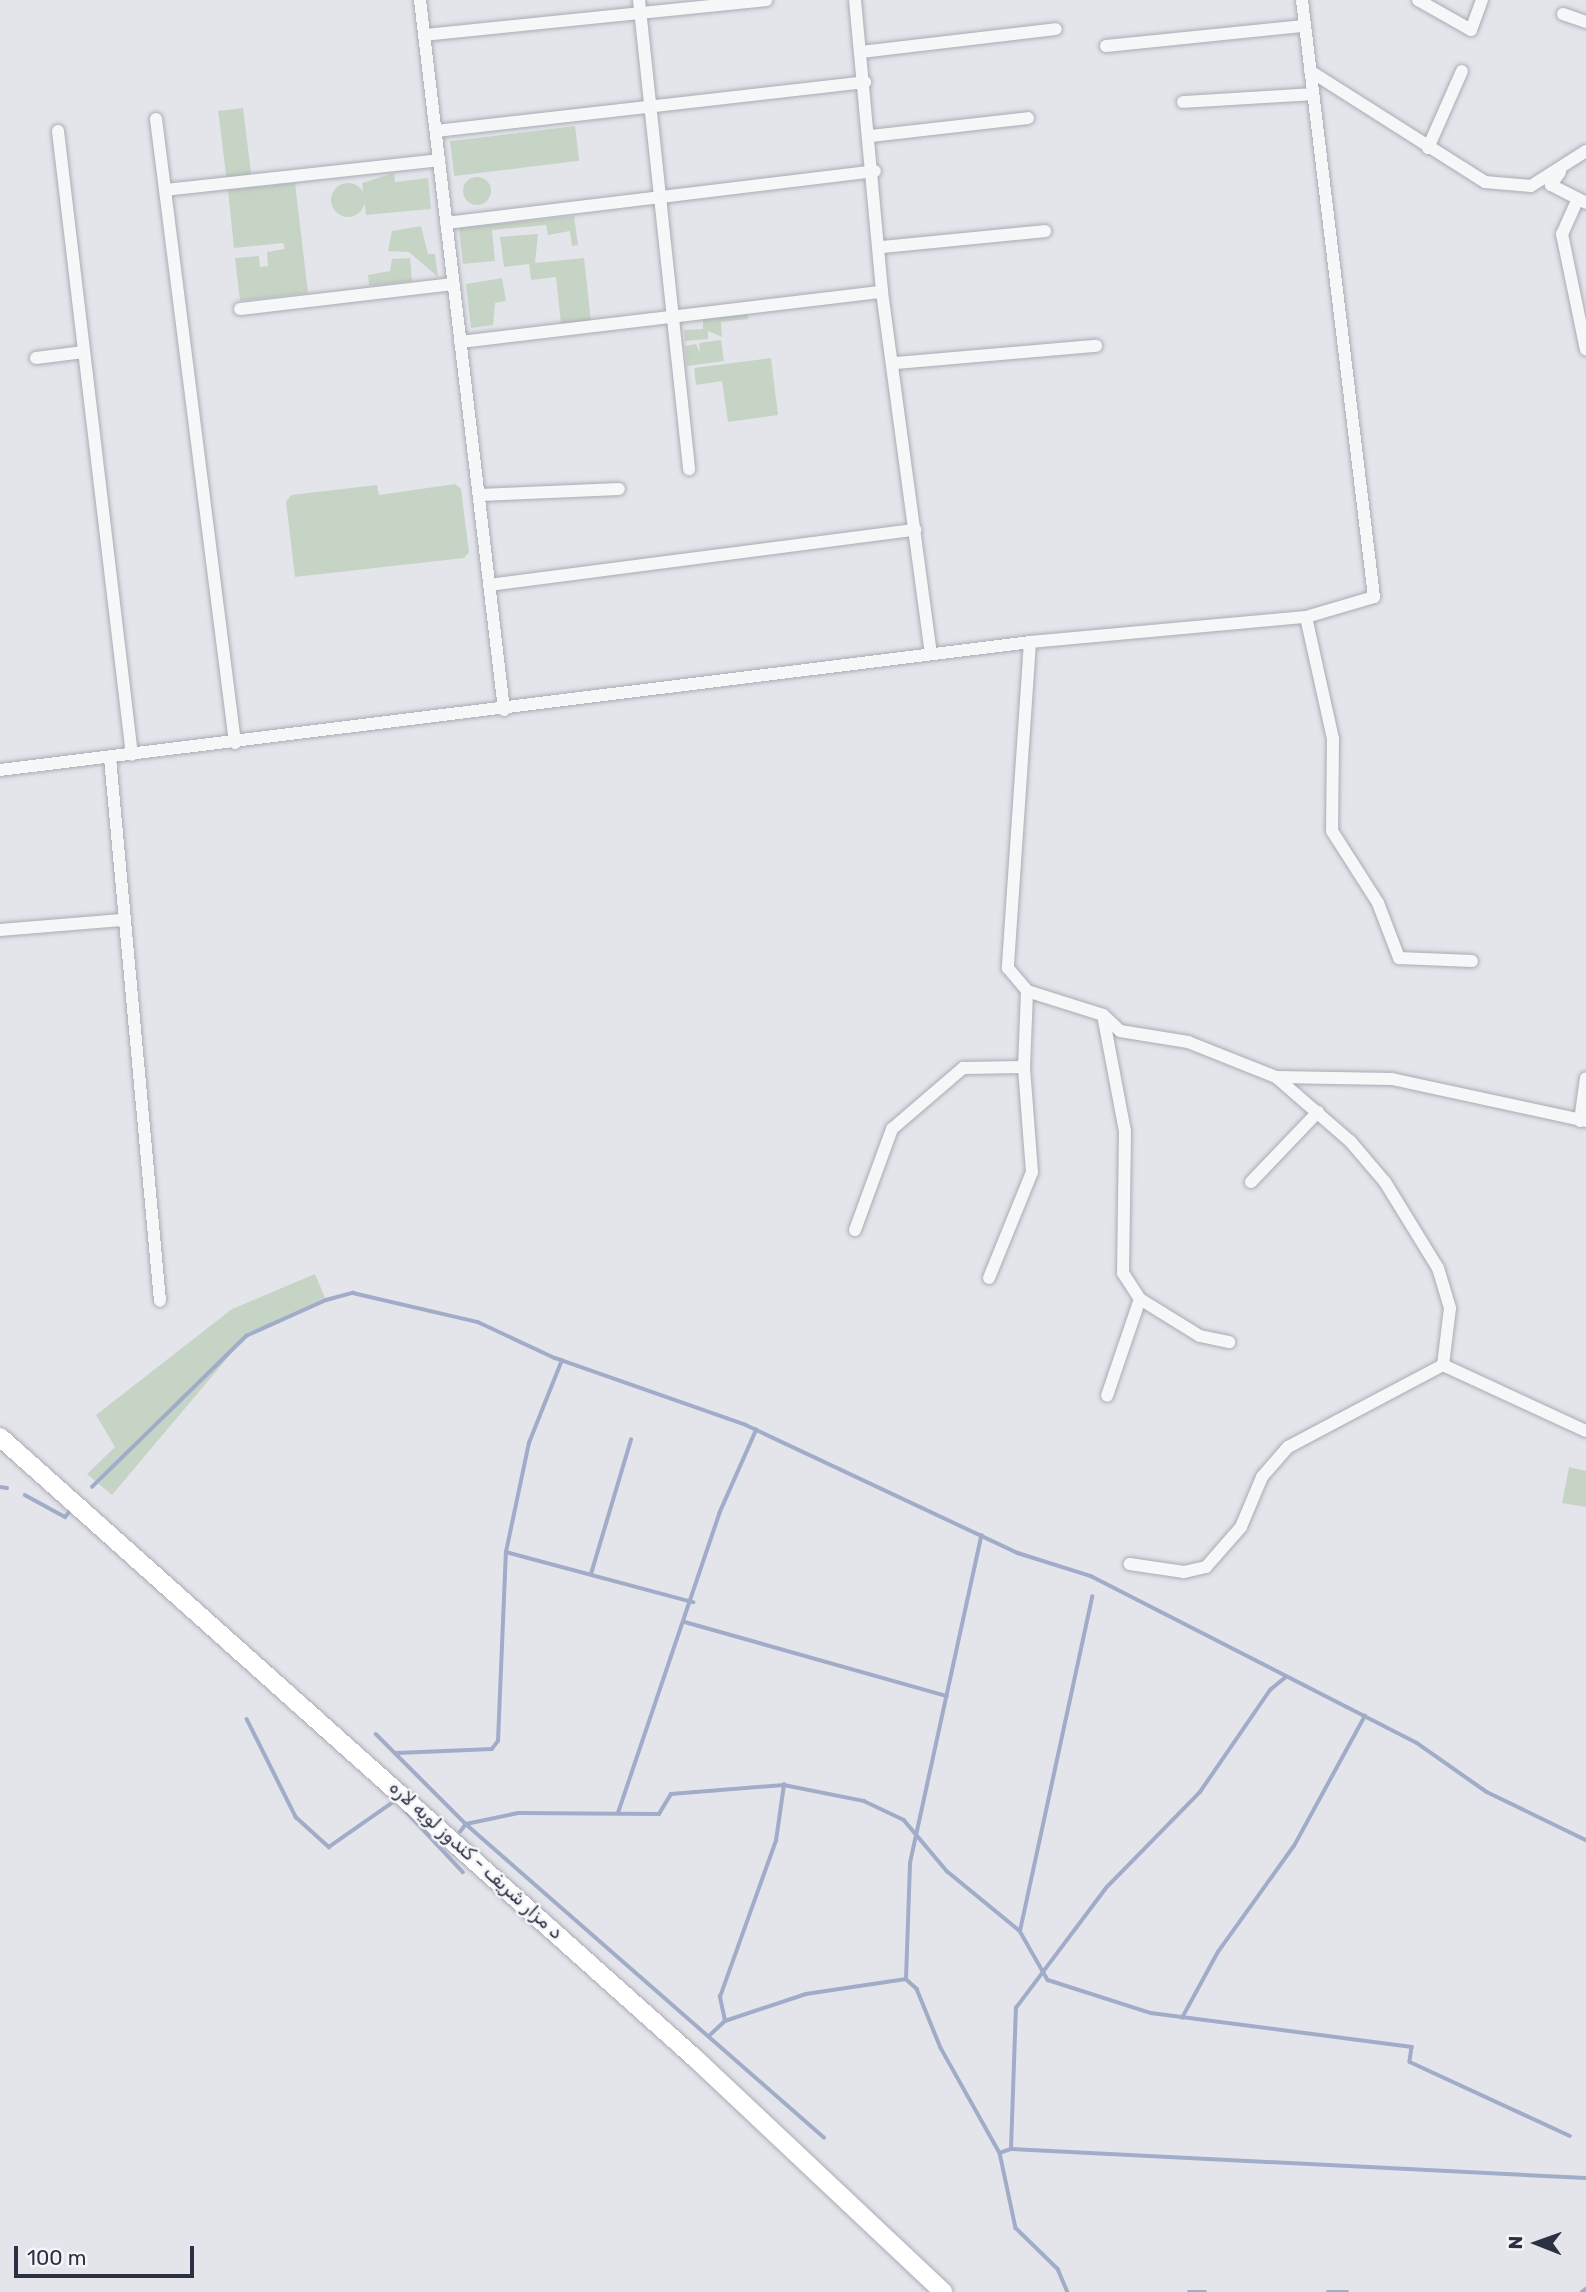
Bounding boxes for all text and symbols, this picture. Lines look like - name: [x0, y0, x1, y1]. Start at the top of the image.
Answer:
- street label: د مزار شریف - کندوز لویه لاره: [384, 1776, 568, 1944]
- north arrow: [1502, 2208, 1572, 2278]
- scale bar: [18, 2232, 198, 2276]
- text: N: [1504, 2236, 1527, 2250]
- text: 100 m: [27, 2245, 86, 2270]

